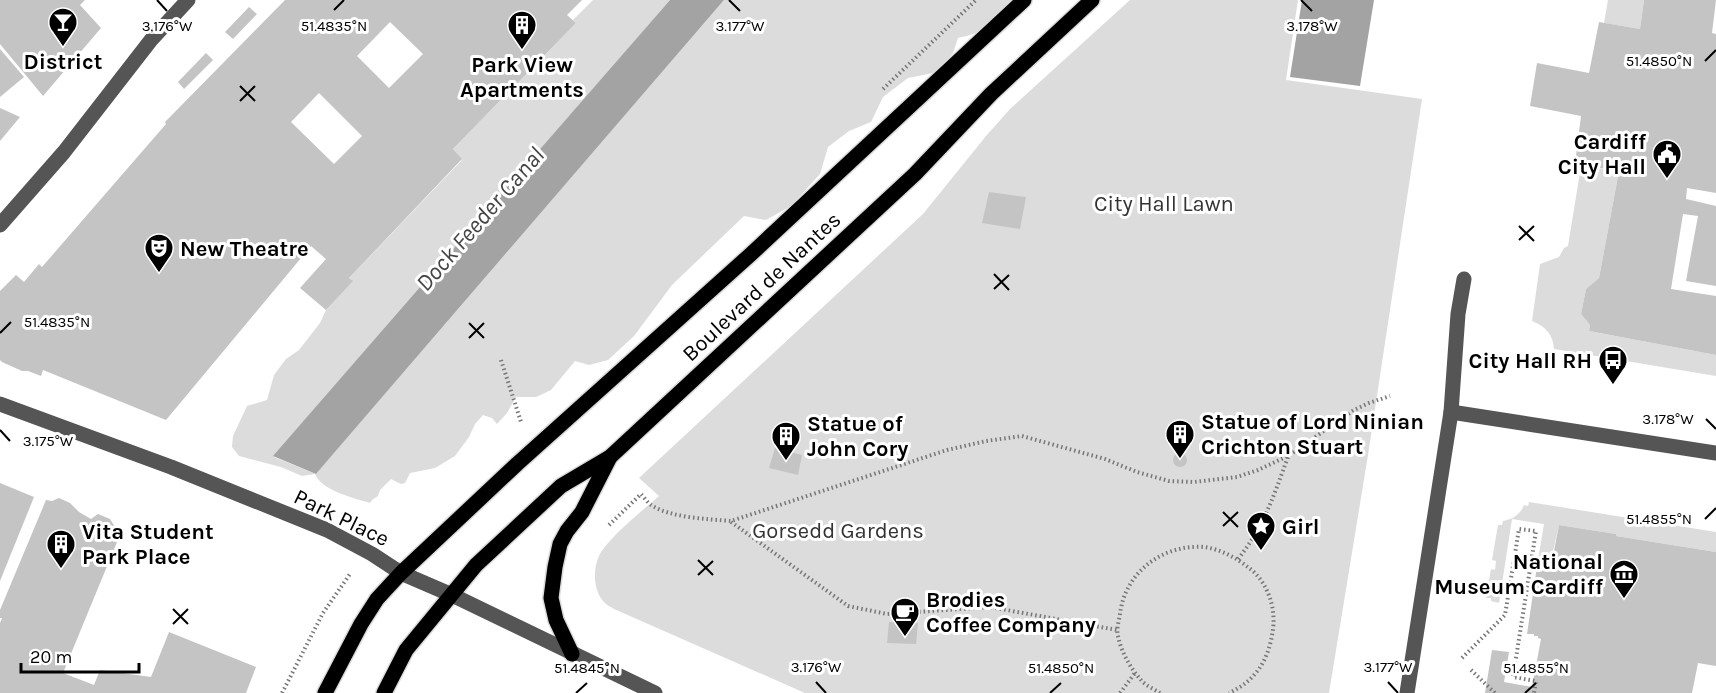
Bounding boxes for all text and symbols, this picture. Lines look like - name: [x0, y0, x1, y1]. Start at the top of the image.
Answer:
- bar icon: District: [47, 6, 79, 48]
- building icon: Park View Apartments: [506, 9, 538, 51]
- text: 3.176°W: [142, 17, 193, 35]
- text: 51.4835°N: [301, 17, 367, 35]
- text: 3.177°W: [715, 17, 765, 35]
- text: 3.178°W: [1286, 17, 1338, 35]
- place label: District: [24, 49, 103, 75]
- place label: Park View Apartments: [460, 52, 584, 103]
- text: 51.4850°N: [1626, 52, 1692, 70]
- place label: Cardiff City Hall: [1558, 129, 1647, 180]
- public building icon: Cardiff City Hall: [1651, 138, 1683, 180]
- water label: Dock Feeder Canal: [410, 141, 550, 297]
- park label: City Hall Lawn: [1094, 191, 1234, 217]
- street label: Boulevard de Nantes: [677, 207, 846, 367]
- theatre icon: New Theatre: [143, 232, 175, 274]
- place label: New Theatre: [180, 236, 309, 262]
- text: 51.4835°N: [24, 313, 90, 331]
- bus stop icon: City Hall RH: [1597, 344, 1629, 386]
- place label: City Hall RH: [1468, 348, 1592, 374]
- place label: Statue of Lord Ninian Crichton Stuart: [1201, 409, 1424, 460]
- text: 3.178°W: [1642, 410, 1694, 428]
- place label: Statue of John Cory: [807, 411, 908, 462]
- building icon: Statue of Lord Ninian Crichton Stuart: [1164, 418, 1196, 460]
- building icon: Statue of John Cory: [770, 420, 802, 462]
- text: 3.175°W: [23, 432, 74, 450]
- street label: Park Place: [290, 484, 394, 552]
- place icon: Girl: [1245, 510, 1277, 552]
- text: 51.4855°N: [1626, 510, 1692, 528]
- place label: Girl: [1282, 514, 1319, 540]
- park label: Gorsedd Gardens: [752, 518, 924, 544]
- place label: Vita Student Park Place: [82, 519, 214, 570]
- building icon: Vita Student Park Place: [45, 528, 77, 570]
- place label: National Museum Cardiff: [1434, 549, 1604, 600]
- museum icon: National Museum Cardiff: [1608, 558, 1640, 600]
- place label: Brodies Coffee Company: [926, 587, 1096, 638]
- cafe icon: Brodies Coffee Company: [889, 596, 921, 638]
- scale bar: [21, 636, 140, 674]
- text: 20 m: [30, 646, 72, 668]
- text: 3.176°W: [791, 658, 842, 676]
- text: 3.177°W: [1363, 658, 1413, 676]
- text: 51.4845°N: [554, 659, 620, 677]
- text: 51.4850°N: [1028, 659, 1094, 677]
- text: 51.4855°N: [1503, 659, 1569, 677]

